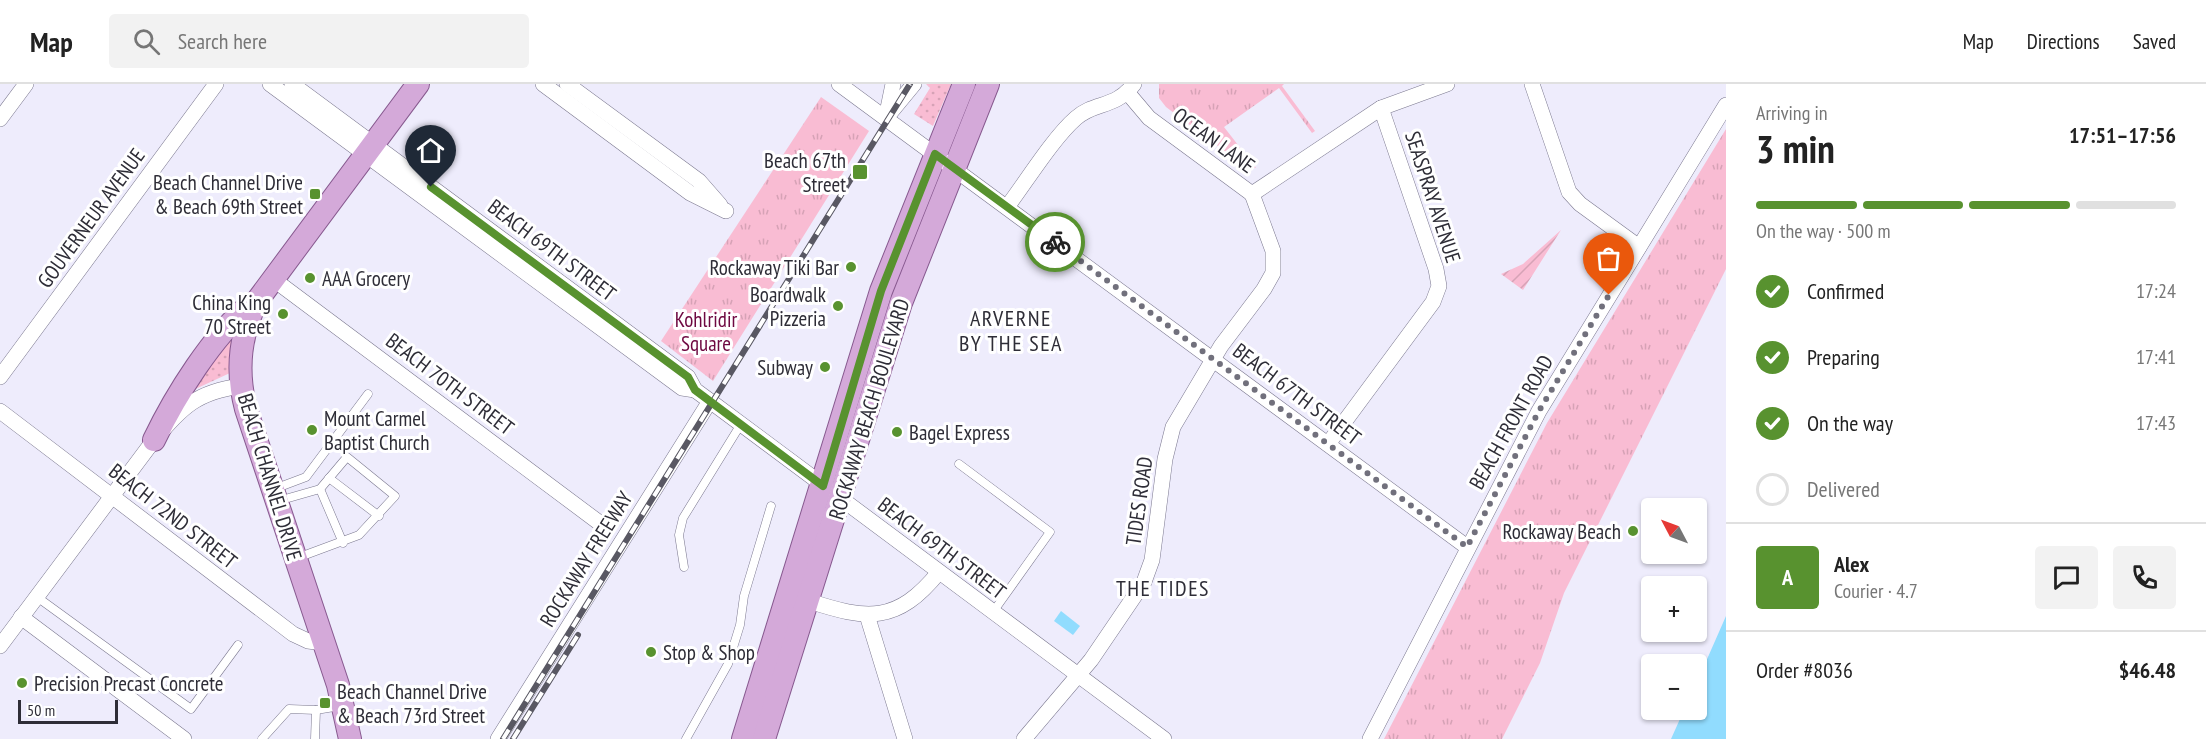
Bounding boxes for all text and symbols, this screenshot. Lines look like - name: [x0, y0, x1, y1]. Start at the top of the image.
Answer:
- search box: [109, 14, 529, 68]
- text: Map: [30, 23, 73, 60]
- icon: search: [130, 25, 163, 58]
- text: Search here: [178, 27, 267, 55]
- text: Map: [1963, 28, 1994, 55]
- text: Directions: [2027, 28, 2100, 55]
- text: Saved: [2133, 28, 2176, 55]
- text: Arriving in: [1756, 100, 1828, 126]
- street label: OCEAN LANE: [1168, 101, 1260, 179]
- text: 17:51–17:56: [2069, 121, 2176, 149]
- text: 3 min: [1756, 123, 1835, 174]
- pin: [405, 125, 456, 187]
- street label: SEASPRAY AVENUE: [1399, 128, 1467, 266]
- icon: home: [414, 134, 447, 167]
- street label: GOUVERNEUR AVENUE: [31, 143, 151, 293]
- place label: Beach 67th Street: [764, 147, 846, 198]
- marker: Beach 67th Street: [851, 163, 869, 181]
- place label: Beach Channel Drive & Beach 69th Street: [153, 169, 303, 220]
- marker: Beach Channel Drive & Beach 69th Street: [308, 187, 322, 201]
- street label: BEACH 69TH STREET: [483, 193, 622, 307]
- courier: [1025, 212, 1085, 272]
- text: On the way · 500 m: [1756, 218, 1891, 244]
- icon: bike: [1039, 226, 1072, 259]
- pin: [1583, 233, 1634, 295]
- icon: bag: [1592, 242, 1625, 275]
- place label: Rockaway Tiki Bar: [710, 254, 839, 281]
- marker: Rockaway Tiki Bar: [844, 260, 858, 274]
- place label: AAA Grocery: [322, 265, 410, 292]
- marker: AAA Grocery: [303, 271, 317, 285]
- icon: check: [1756, 275, 1789, 308]
- text: Confirmed: [1807, 277, 1884, 305]
- text: 17:24: [2136, 278, 2176, 304]
- place label: Boardwalk Pizzeria: [750, 281, 826, 332]
- place label: China King 70 Street: [192, 289, 271, 340]
- street label: ROCKAWAY BEACH BOULEVARD: [823, 295, 915, 523]
- marker: Boardwalk Pizzeria: [831, 299, 845, 313]
- district label: ARVERNE BY THE SEA: [959, 304, 1063, 357]
- park label: Kohlridir Square: [675, 306, 737, 357]
- marker: China King 70 Street: [276, 307, 290, 321]
- street label: BEACH 70TH STREET: [381, 327, 520, 441]
- street label: BEACH 67TH STREET: [1228, 337, 1367, 451]
- icon: check: [1756, 341, 1789, 374]
- text: Preparing: [1807, 343, 1880, 371]
- text: 17:41: [2136, 344, 2176, 370]
- street label: BEACH FRONT ROAD: [1463, 350, 1559, 494]
- place label: Subway: [757, 354, 813, 381]
- marker: Subway: [818, 360, 832, 374]
- street label: BEACH CHANNEL DRIVE: [232, 390, 308, 564]
- place label: Mount Carmel Baptist Church: [324, 405, 430, 456]
- icon: check: [1756, 407, 1789, 440]
- text: On the way: [1807, 409, 1893, 437]
- text: 17:43: [2136, 410, 2176, 436]
- place label: Bagel Express: [909, 419, 1010, 446]
- marker: Mount Carmel Baptist Church: [305, 423, 319, 437]
- marker: Bagel Express: [890, 425, 904, 439]
- street label: TIDES ROAD: [1119, 455, 1159, 547]
- street label: BEACH 72ND STREET: [104, 458, 243, 575]
- text: Delivered: [1807, 475, 1880, 503]
- street label: ROCKAWAY FREEWAY: [534, 486, 639, 632]
- street label: BEACH 69TH STREET: [873, 491, 1012, 605]
- north arrow: [1641, 498, 1707, 564]
- map controls: [1641, 498, 1707, 720]
- place label: Rockaway Beach: [1502, 518, 1621, 545]
- marker: Rockaway Beach: [1626, 524, 1640, 538]
- button: chat: [2035, 546, 2098, 609]
- button: phone: [2113, 546, 2176, 609]
- text: Alex: [1834, 550, 1869, 578]
- text: A: [1782, 563, 1793, 591]
- district label: THE TIDES: [1116, 574, 1210, 602]
- button: +: [1641, 576, 1707, 642]
- text: Courier · 4.7: [1834, 578, 1918, 604]
- place label: Stop & Shop: [663, 639, 755, 666]
- marker: Stop & Shop: [644, 645, 658, 659]
- button: −: [1641, 654, 1707, 720]
- text: Order #8036: [1756, 656, 1853, 684]
- text: $46.48: [2119, 656, 2176, 684]
- place label: Precision Precast Concrete: [34, 670, 223, 697]
- marker: Precision Precast Concrete: [15, 676, 29, 690]
- place label: Beach Channel Drive & Beach 73rd Street: [337, 678, 487, 729]
- marker: Beach Channel Drive & Beach 73rd Street: [318, 696, 332, 710]
- scale bar: [18, 697, 118, 724]
- text: 50 m: [27, 700, 55, 720]

